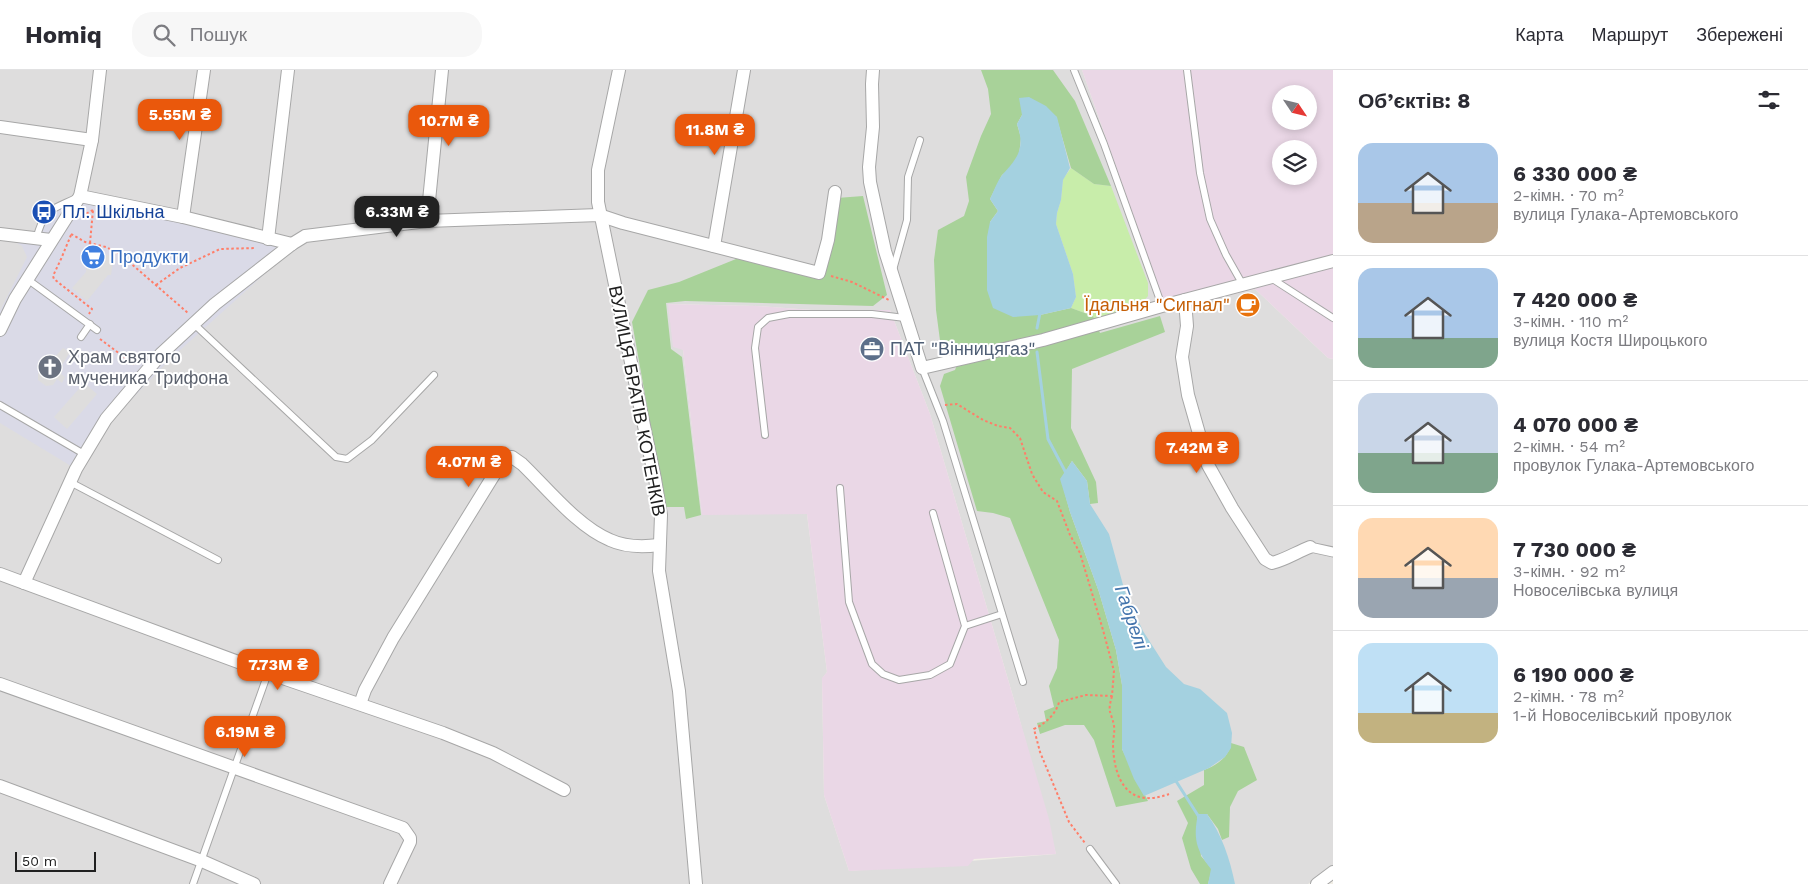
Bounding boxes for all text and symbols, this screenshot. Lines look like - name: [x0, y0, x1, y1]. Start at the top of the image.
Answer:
- search box: [132, 12, 482, 57]
- text: Homiq: [25, 21, 102, 49]
- icon: search: [150, 21, 178, 49]
- text: Пошук: [190, 23, 247, 46]
- text: Карта: [1515, 24, 1563, 45]
- text: Маршрут: [1591, 24, 1668, 45]
- text: Збережені: [1696, 24, 1783, 45]
- north arrow: [1272, 85, 1318, 130]
- map controls: [1272, 85, 1317, 185]
- icon: filters: [1755, 86, 1783, 114]
- text: Об’єктів: 8: [1358, 88, 1470, 113]
- pin: 5.55M ₴: [134, 98, 226, 141]
- pin: 10.7M ₴: [403, 104, 495, 147]
- text: 5.55M ₴: [149, 105, 211, 124]
- text: 10.7M ₴: [419, 111, 479, 130]
- pin: 11.8M ₴: [669, 114, 761, 156]
- text: 11.8M ₴: [686, 120, 744, 139]
- button: layers: [1272, 140, 1317, 185]
- text: 6 330 000 ₴: [1513, 161, 1637, 186]
- icon: home: [1398, 163, 1458, 223]
- text: 2-кімн. · 70 m²: [1513, 186, 1624, 205]
- pin: 6.33M ₴: [351, 196, 443, 238]
- bus stop icon: Пл. Шкільна: [31, 199, 57, 225]
- place label: Пл. Шкільна: [62, 201, 166, 222]
- text: 6.33M ₴: [365, 202, 429, 221]
- text: вулиця Гулака-Артемовського: [1513, 205, 1739, 224]
- supermarket icon: Продукти: [80, 244, 106, 270]
- place label: Продукти: [110, 246, 188, 267]
- street label: ВУЛИЦЯ БРАТІВ КОТЕНКІВ: [605, 284, 670, 518]
- text: 7 420 000 ₴: [1513, 287, 1637, 312]
- icon: home: [1398, 288, 1458, 348]
- cafe icon: Їдальня "Сигнал": [1235, 292, 1261, 318]
- place label: Їдальня "Сигнал": [1084, 294, 1230, 315]
- text: 3-кімн. · 110 m²: [1513, 312, 1628, 331]
- text: вулиця Костя Широцького: [1513, 331, 1707, 350]
- office icon: ПАТ "Вінницягаз": [859, 336, 885, 362]
- place label: ПАТ "Вінницягаз": [890, 338, 1035, 359]
- place label: Храм святого мученика Трифона: [68, 346, 229, 388]
- church icon: Храм святого мученика Трифона: [37, 354, 63, 380]
- text: 4 070 000 ₴: [1513, 412, 1638, 437]
- icon: home: [1398, 413, 1458, 473]
- pin: 7.42M ₴: [1151, 432, 1243, 474]
- text: 2-кімн. · 54 m²: [1513, 437, 1625, 456]
- text: 7.42M ₴: [1166, 438, 1228, 457]
- pin: 4.07M ₴: [423, 446, 515, 488]
- text: 4.07M ₴: [437, 452, 501, 471]
- text: провулок Гулака-Артемовського: [1513, 456, 1754, 475]
- text: 7 730 000 ₴: [1513, 537, 1636, 562]
- icon: home: [1398, 538, 1458, 598]
- text: 3-кімн. · 92 m²: [1513, 562, 1625, 581]
- text: Новоселівська вулиця: [1513, 581, 1678, 600]
- water label: Габрелі: [1110, 582, 1153, 653]
- pin: 7.73M ₴: [232, 648, 324, 691]
- text: 7.73M ₴: [248, 655, 308, 674]
- text: 6 190 000 ₴: [1513, 662, 1634, 687]
- icon: home: [1398, 663, 1458, 723]
- text: 2-кімн. · 78 m²: [1513, 687, 1624, 706]
- text: 1-й Новоселівський провулок: [1513, 706, 1731, 725]
- pin: 6.19M ₴: [199, 716, 291, 758]
- text: 6.19M ₴: [215, 722, 275, 741]
- scale bar: [15, 849, 96, 872]
- text: 50 m: [22, 853, 57, 869]

